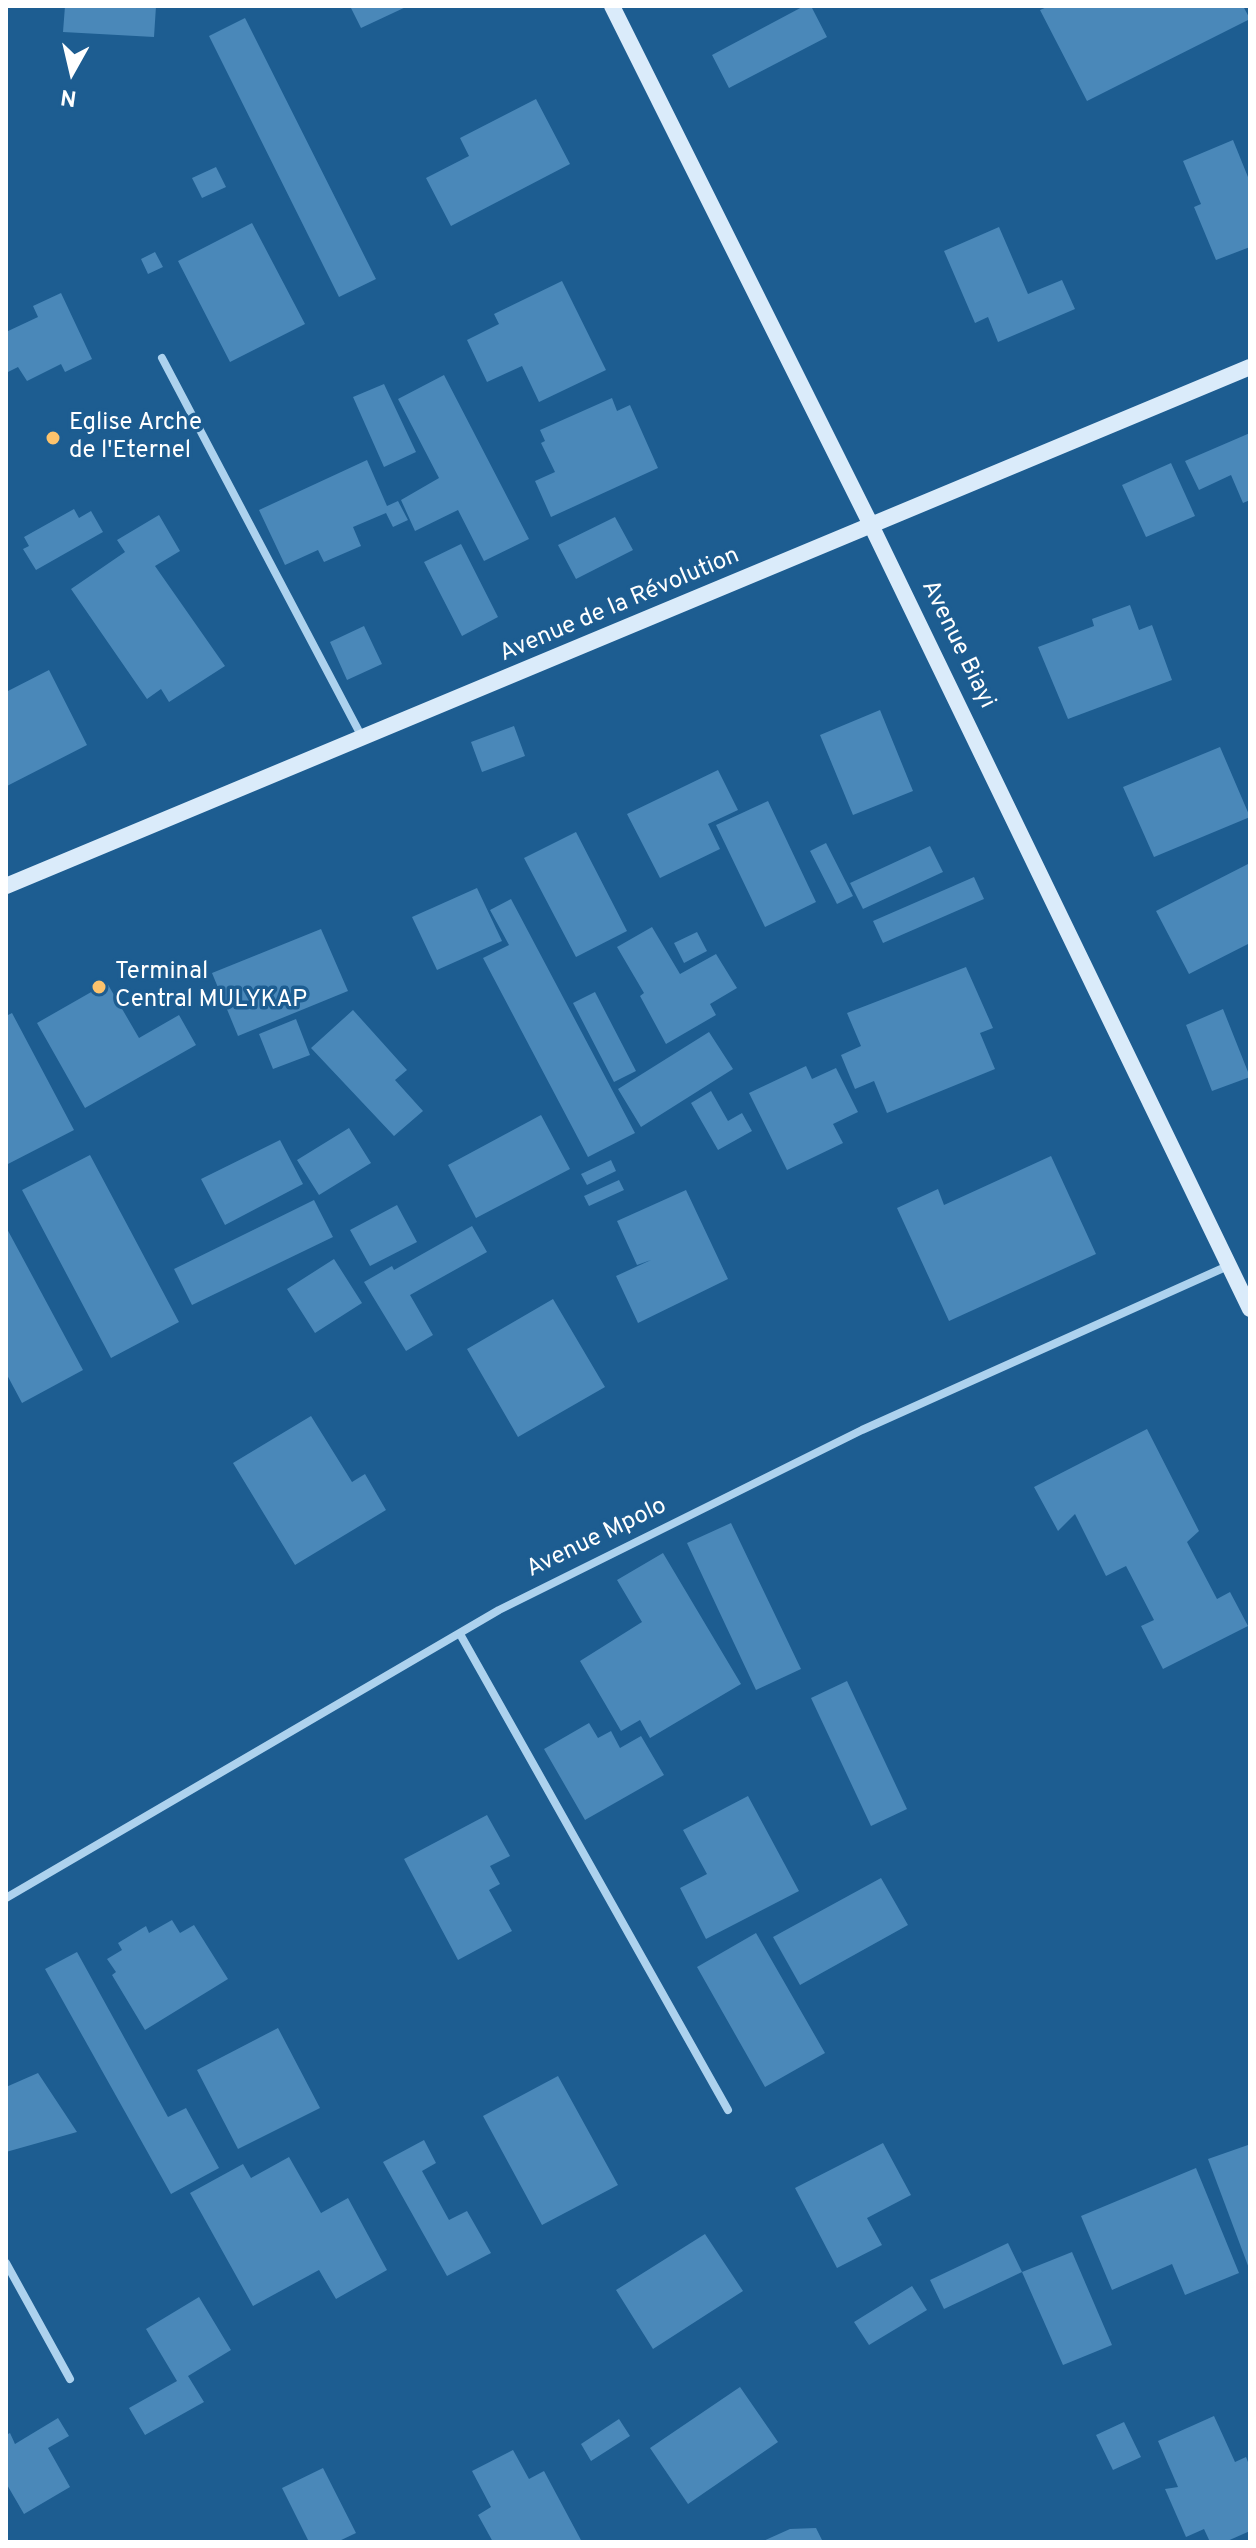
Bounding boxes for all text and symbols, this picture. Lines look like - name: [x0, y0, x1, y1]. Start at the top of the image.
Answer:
- north arrow: [32, 32, 112, 112]
- text: N: [59, 82, 78, 111]
- place label: Eglise Arche de l'Eternel: [69, 410, 202, 466]
- marker: Eglise Arche de l'Eternel: [44, 429, 62, 447]
- street label: Avenue de la Révolution: [496, 542, 744, 670]
- street label: Avenue Biayi: [914, 576, 1000, 714]
- place label: Terminal Central MULYKAP: [115, 959, 307, 1015]
- marker: Terminal Central MULYKAP: [90, 978, 108, 996]
- street label: Avenue Mpolo: [522, 1493, 672, 1585]

